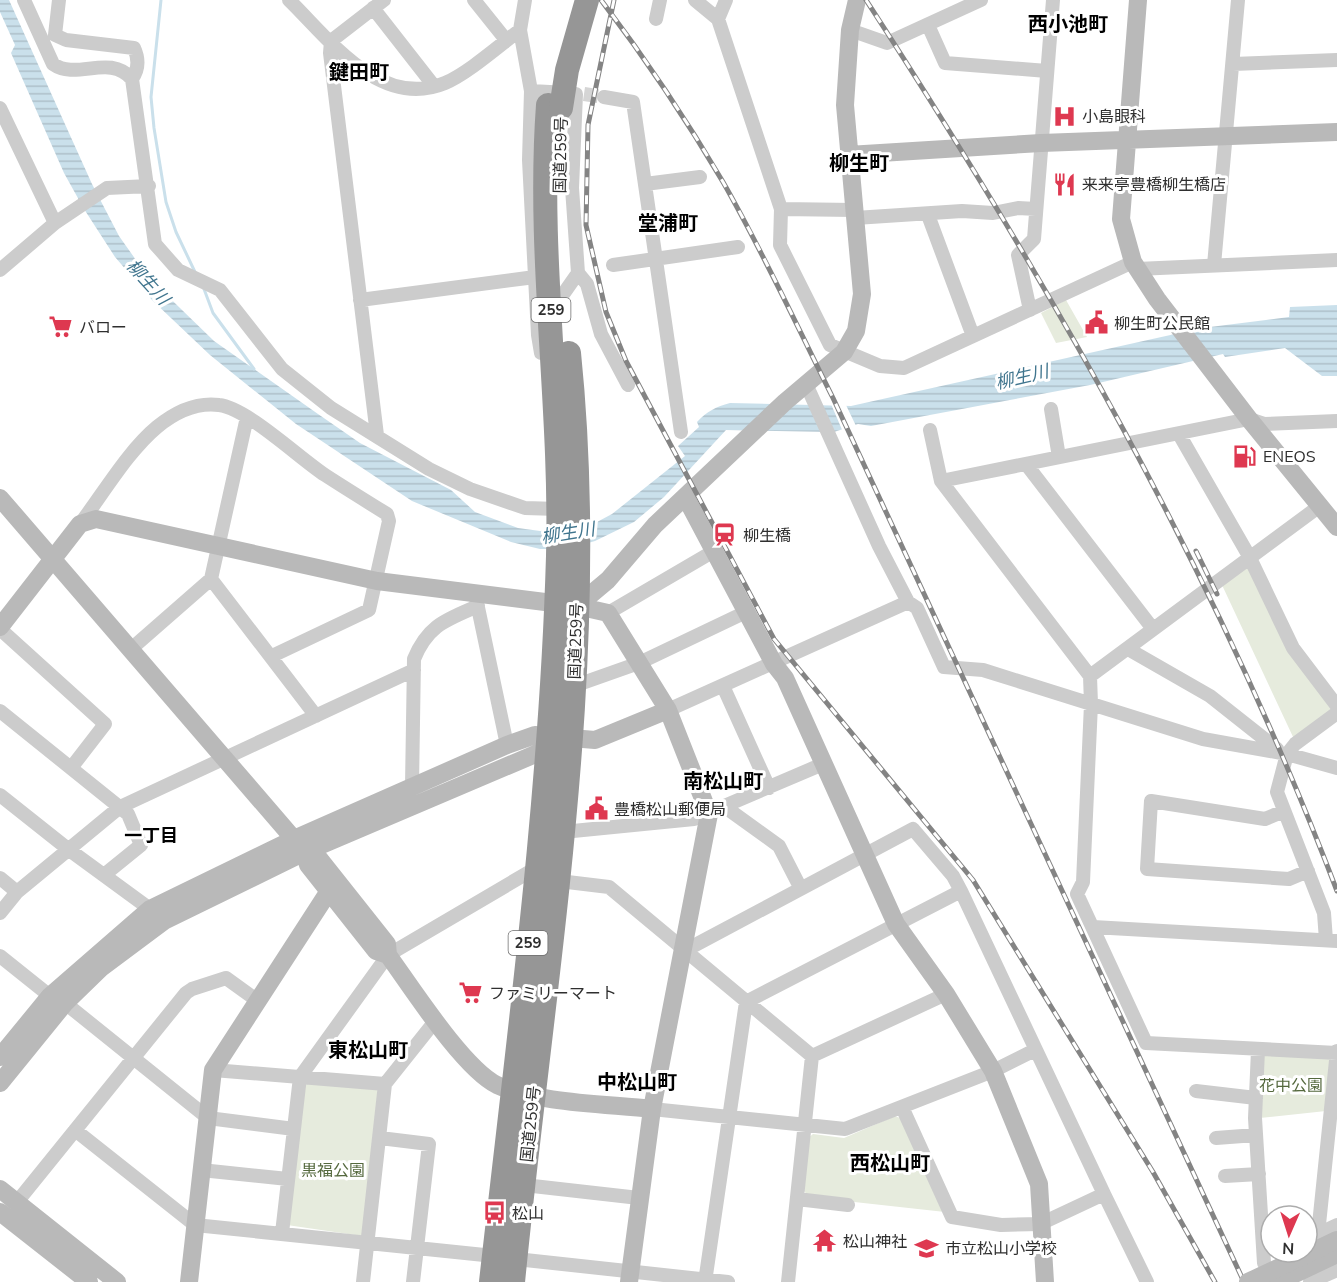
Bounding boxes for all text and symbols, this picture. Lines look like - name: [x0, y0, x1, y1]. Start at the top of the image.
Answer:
- district label: 西小池町: [1028, 11, 1108, 38]
- district label: 鍵田町: [328, 59, 389, 86]
- hospital icon: 小島眼科: [1051, 103, 1077, 129]
- place label: 小島眼科: [1082, 106, 1146, 128]
- street label: 国道259号: [549, 116, 573, 194]
- district label: 柳生町: [829, 150, 889, 177]
- restaurant icon: 来来亭豊橋柳生橋店: [1051, 171, 1077, 197]
- place label: 来来亭豊橋柳生橋店: [1082, 174, 1226, 196]
- district label: 堂浦町: [638, 210, 698, 237]
- water label: 柳生川: [121, 254, 176, 312]
- road number: 259: [532, 298, 570, 322]
- public building icon: 柳生町公民館: [1083, 310, 1109, 336]
- place label: 柳生町公民館: [1114, 313, 1210, 335]
- supermarket icon: バロー: [48, 314, 74, 340]
- place label: バロー: [79, 317, 127, 339]
- water label: 柳生川: [993, 359, 1053, 395]
- fuel station icon: ENEOS: [1232, 443, 1258, 469]
- place label: ENEOS: [1263, 446, 1316, 468]
- water label: 柳生川: [539, 517, 599, 549]
- station icon: 柳生橋: [712, 522, 738, 548]
- place label: 柳生橋: [743, 525, 791, 547]
- street label: 国道259号: [564, 602, 588, 680]
- district label: 南松山町: [683, 768, 763, 795]
- public building icon: 豊橋松山郵便局: [583, 796, 609, 822]
- place label: 豊橋松山郵便局: [614, 799, 726, 821]
- district label: 一丁目: [124, 824, 178, 848]
- road number: 259: [508, 931, 548, 955]
- supermarket icon: ファミリーマート: [458, 980, 484, 1006]
- place label: ファミリーマート: [489, 983, 617, 1005]
- district label: 東松山町: [328, 1037, 408, 1064]
- district label: 中松山町: [597, 1069, 677, 1096]
- park label: 花中公園: [1259, 1075, 1323, 1097]
- street label: 国道259号: [516, 1085, 546, 1163]
- district label: 西松山町: [850, 1150, 930, 1177]
- park label: 黒福公園: [301, 1160, 365, 1182]
- bus stop icon: 松山: [481, 1200, 507, 1226]
- place label: 松山: [512, 1203, 544, 1225]
- north arrow: [1259, 1204, 1319, 1264]
- temple icon: 松山神社: [812, 1228, 838, 1254]
- place label: 松山神社: [843, 1231, 907, 1253]
- school or university icon: 市立松山小学校: [914, 1235, 940, 1261]
- text: N: [1282, 1237, 1295, 1259]
- place label: 市立松山小学校: [945, 1238, 1057, 1260]

